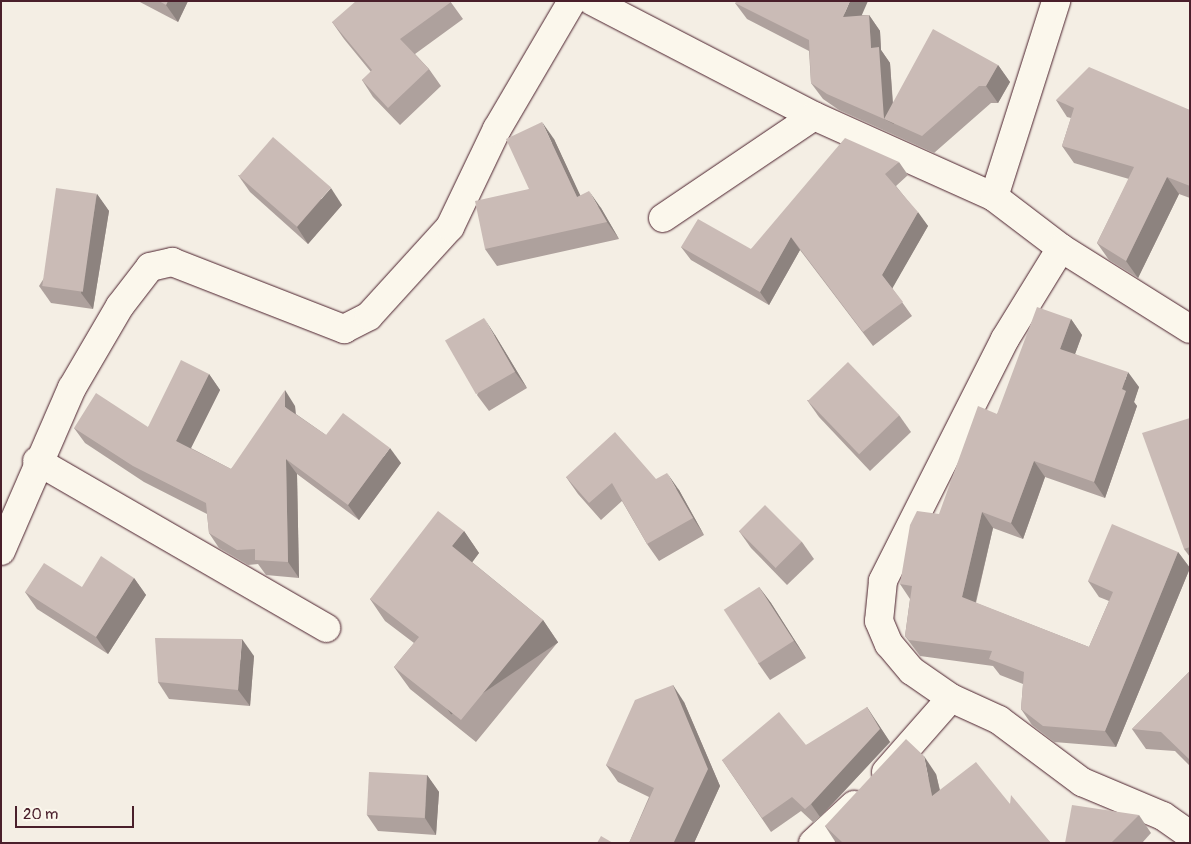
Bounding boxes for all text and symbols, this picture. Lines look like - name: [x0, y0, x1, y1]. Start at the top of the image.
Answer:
- scale bar: [18, 796, 136, 828]
- text: 20 m: [23, 805, 58, 824]

